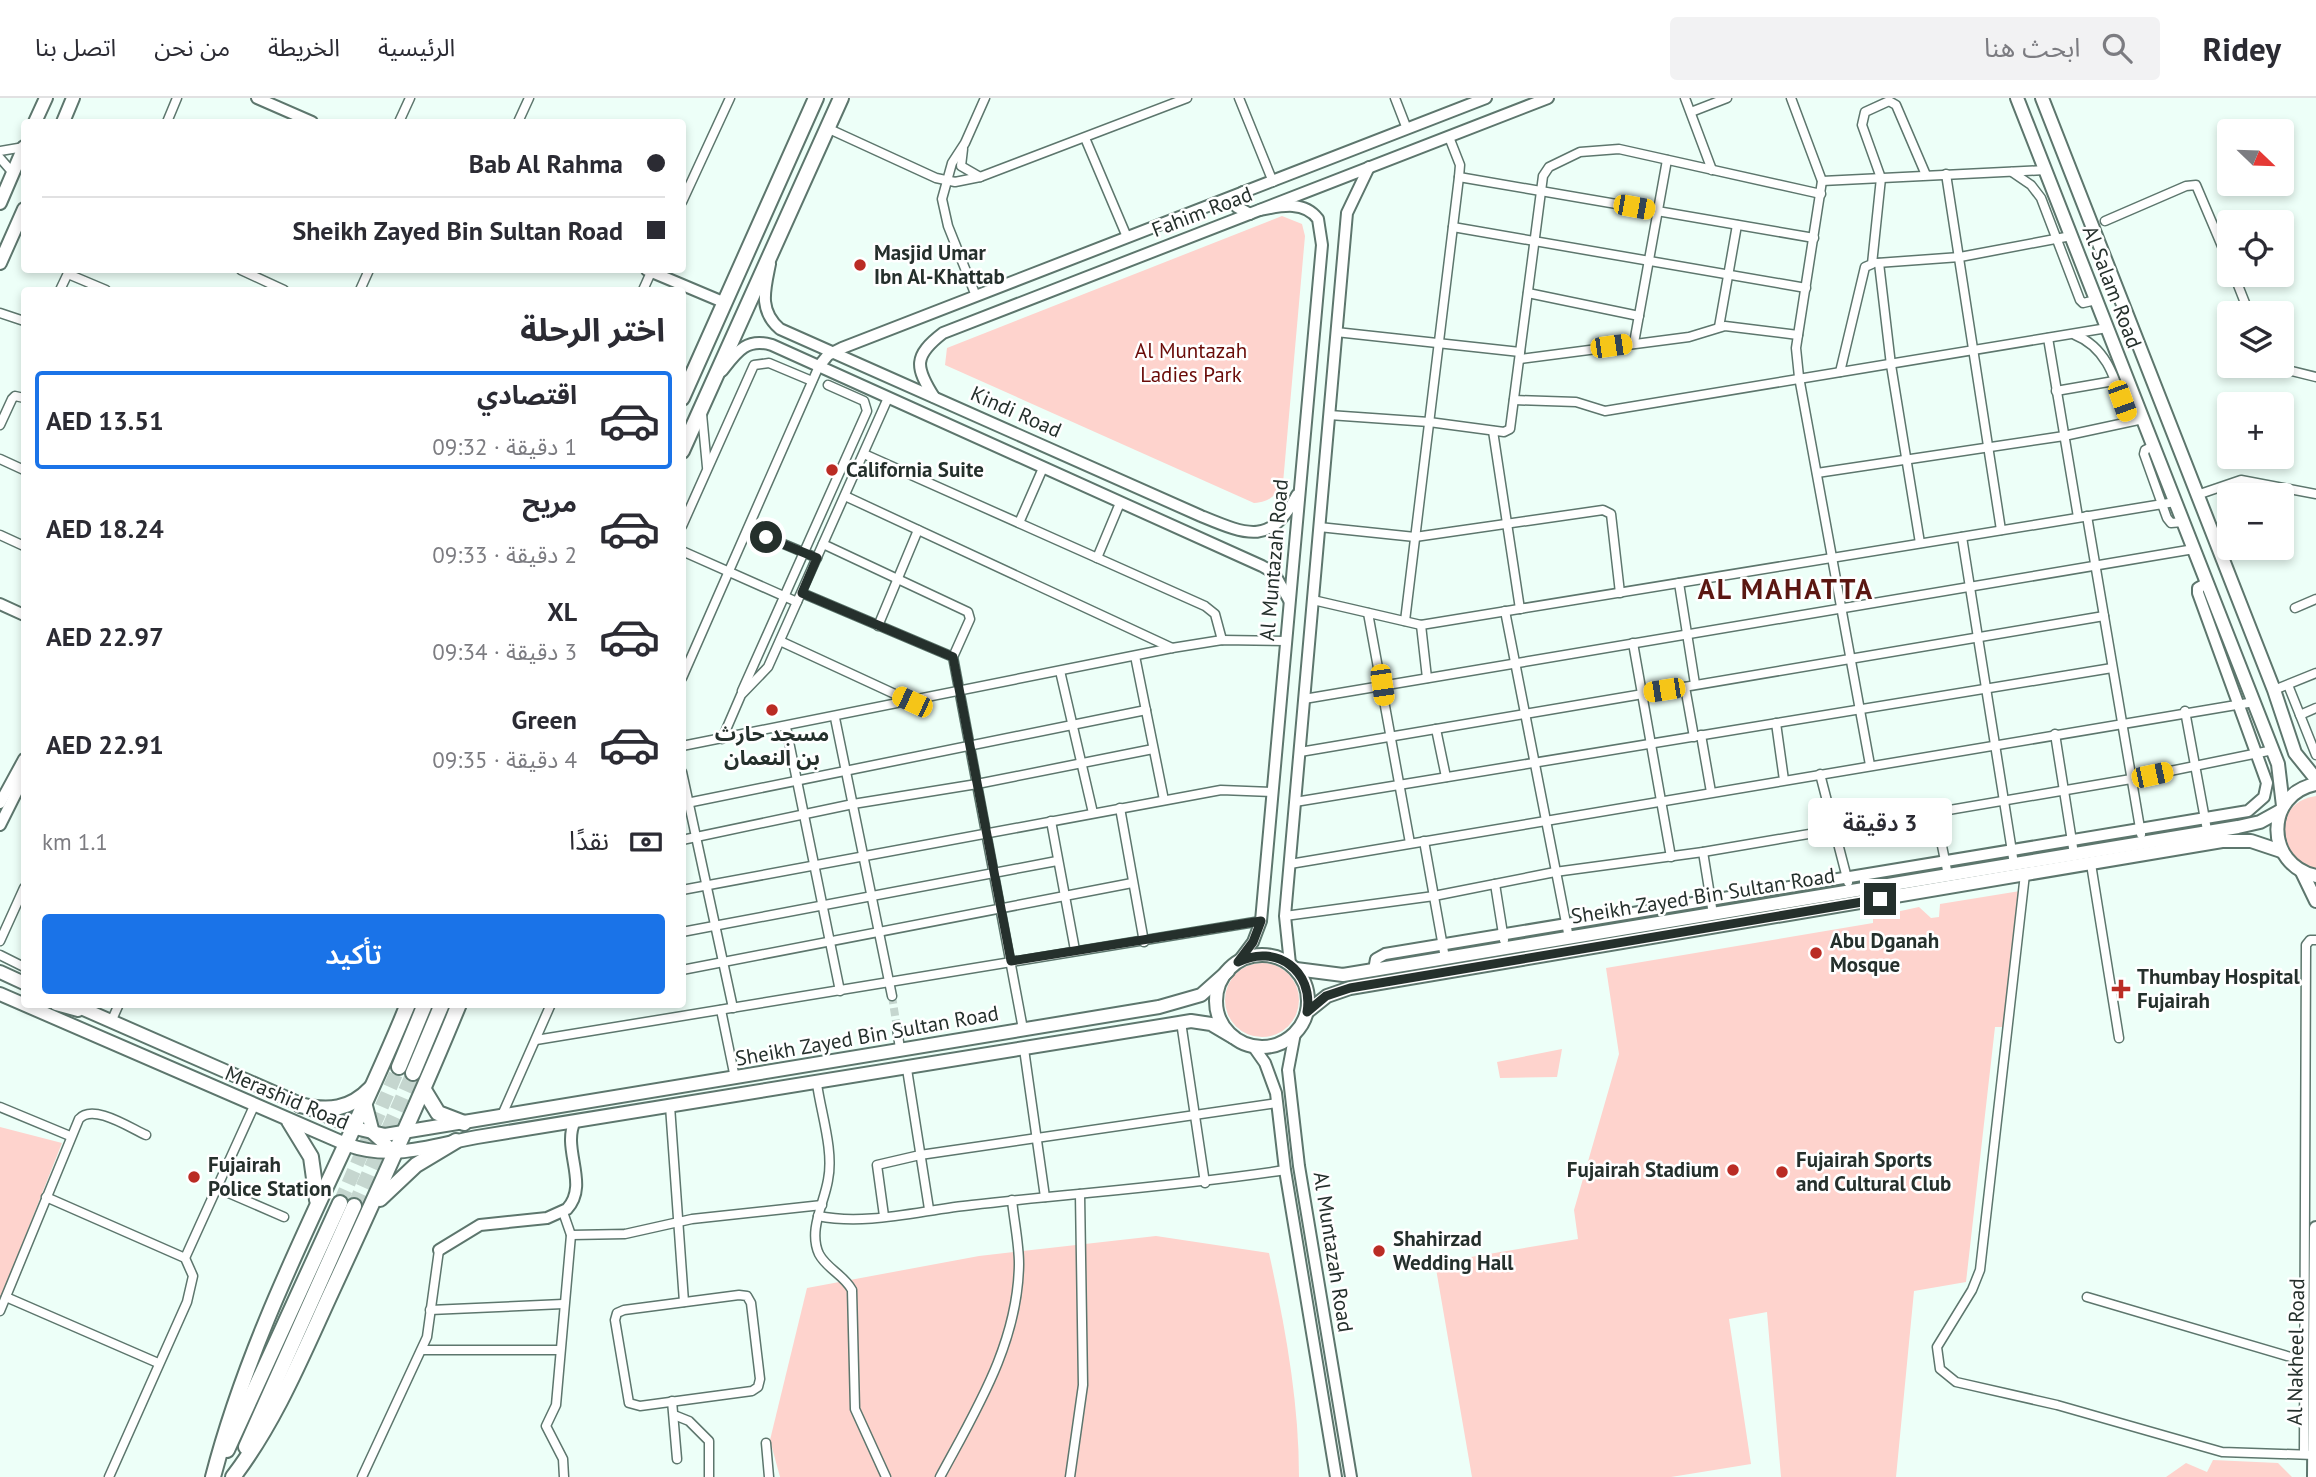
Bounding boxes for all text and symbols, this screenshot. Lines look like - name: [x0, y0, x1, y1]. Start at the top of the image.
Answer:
- search box: [1670, 17, 2160, 80]
- text: Ridey: [2202, 27, 2281, 70]
- icon: search: [2098, 29, 2136, 67]
- text: ابحث هنا: [1984, 31, 2080, 64]
- text: اتصل بنا: [35, 32, 116, 63]
- text: من نحن: [154, 32, 230, 63]
- text: الخريطة: [268, 32, 340, 63]
- text: الرئيسية: [378, 32, 455, 63]
- north arrow: [2217, 119, 2294, 196]
- map controls: [2217, 119, 2294, 560]
- text: Bab Al Rahma: [469, 147, 623, 180]
- street label: Fahim Road: [1148, 180, 1256, 243]
- car: [1612, 193, 1657, 221]
- button: locate: [2217, 210, 2294, 287]
- text: Sheikh Zayed Bin Sultan Road: [292, 214, 623, 247]
- street label: Al Salam Road: [2077, 222, 2148, 352]
- place label: Masjid Umar Ibn Al-Khattab: [874, 239, 1005, 290]
- marker: Masjid Umar Ibn Al-Khattab: [852, 257, 868, 273]
- button: layers: [2217, 301, 2294, 378]
- text: اختر الرحلة: [520, 308, 665, 350]
- car: [1589, 333, 1634, 359]
- park label: Al Muntazah Ladies Park: [1135, 337, 1247, 388]
- text: اقتصادي: [477, 378, 577, 411]
- car: [2105, 378, 2140, 424]
- street label: Kindi Road: [966, 379, 1066, 444]
- icon: car: [598, 389, 661, 452]
- button: +: [2217, 392, 2294, 469]
- text: AED 13.51: [46, 404, 164, 437]
- text: 1 دقيقة · 09:32: [432, 432, 577, 461]
- place label: California Suite: [846, 456, 984, 483]
- marker: California Suite: [824, 462, 840, 478]
- street label: Al Muntazah Road: [1253, 478, 1294, 642]
- button: −: [2217, 483, 2294, 560]
- text: مريح: [522, 486, 577, 519]
- icon: car: [598, 497, 661, 560]
- text: AED 18.24: [46, 512, 164, 545]
- route start: [750, 521, 782, 553]
- text: 2 دقيقة · 09:33: [432, 540, 577, 569]
- district label: AL MAHATTA: [1698, 570, 1874, 607]
- text: XL: [547, 595, 577, 628]
- icon: car: [598, 605, 661, 668]
- text: AED 22.97: [46, 620, 164, 653]
- text: 3 دقيقة · 09:34: [432, 637, 577, 666]
- car: [1369, 663, 1396, 707]
- car: [1642, 676, 1687, 704]
- car: [889, 684, 936, 720]
- marker: مسجد حارث بن النعمان: [764, 702, 780, 718]
- text: Green: [512, 703, 577, 736]
- icon: car: [598, 713, 661, 776]
- place label: مسجد حارث بن النعمان: [715, 720, 829, 771]
- text: AED 22.91: [46, 728, 164, 761]
- text: 4 دقيقة · 09:35: [432, 745, 577, 774]
- car: [2130, 760, 2175, 790]
- callout: 3 دقيقة: [1808, 798, 1952, 846]
- text: 3 دقيقة: [1843, 808, 1917, 837]
- icon: cash: [627, 823, 665, 861]
- text: نقدًا: [569, 824, 609, 857]
- text: 1.1 km: [42, 827, 108, 856]
- street label: Sheikh Zayed Bin Sultan Road: [1569, 861, 1837, 930]
- route end: [1864, 883, 1896, 915]
- button: تأكيد: [42, 914, 665, 994]
- place label: Abu Dganah Mosque: [1830, 927, 1939, 978]
- marker: Abu Dganah Mosque: [1808, 945, 1824, 961]
- place label: Thumbay Hospital Fujairah: [2137, 963, 2300, 1014]
- marker: Thumbay Hospital Fujairah: [2111, 979, 2131, 999]
- street label: Sheikh Zayed Bin Sultan Road: [733, 999, 1001, 1072]
- street label: Merashid Road: [221, 1059, 353, 1136]
- place label: Fujairah Sports and Cultural Club: [1796, 1146, 1951, 1197]
- place label: Fujairah Police Station: [208, 1151, 332, 1202]
- place label: Fujairah Stadium: [1567, 1156, 1719, 1183]
- marker: Fujairah Stadium: [1725, 1162, 1741, 1178]
- marker: Fujairah Sports and Cultural Club: [1774, 1164, 1790, 1180]
- marker: Fujairah Police Station: [186, 1169, 202, 1185]
- street label: Al Muntazah Road: [1307, 1170, 1360, 1334]
- place label: Shahirzad Wedding Hall: [1393, 1225, 1514, 1276]
- marker: Shahirzad Wedding Hall: [1371, 1243, 1387, 1259]
- street label: Al Nakheel Road: [2281, 1278, 2310, 1426]

